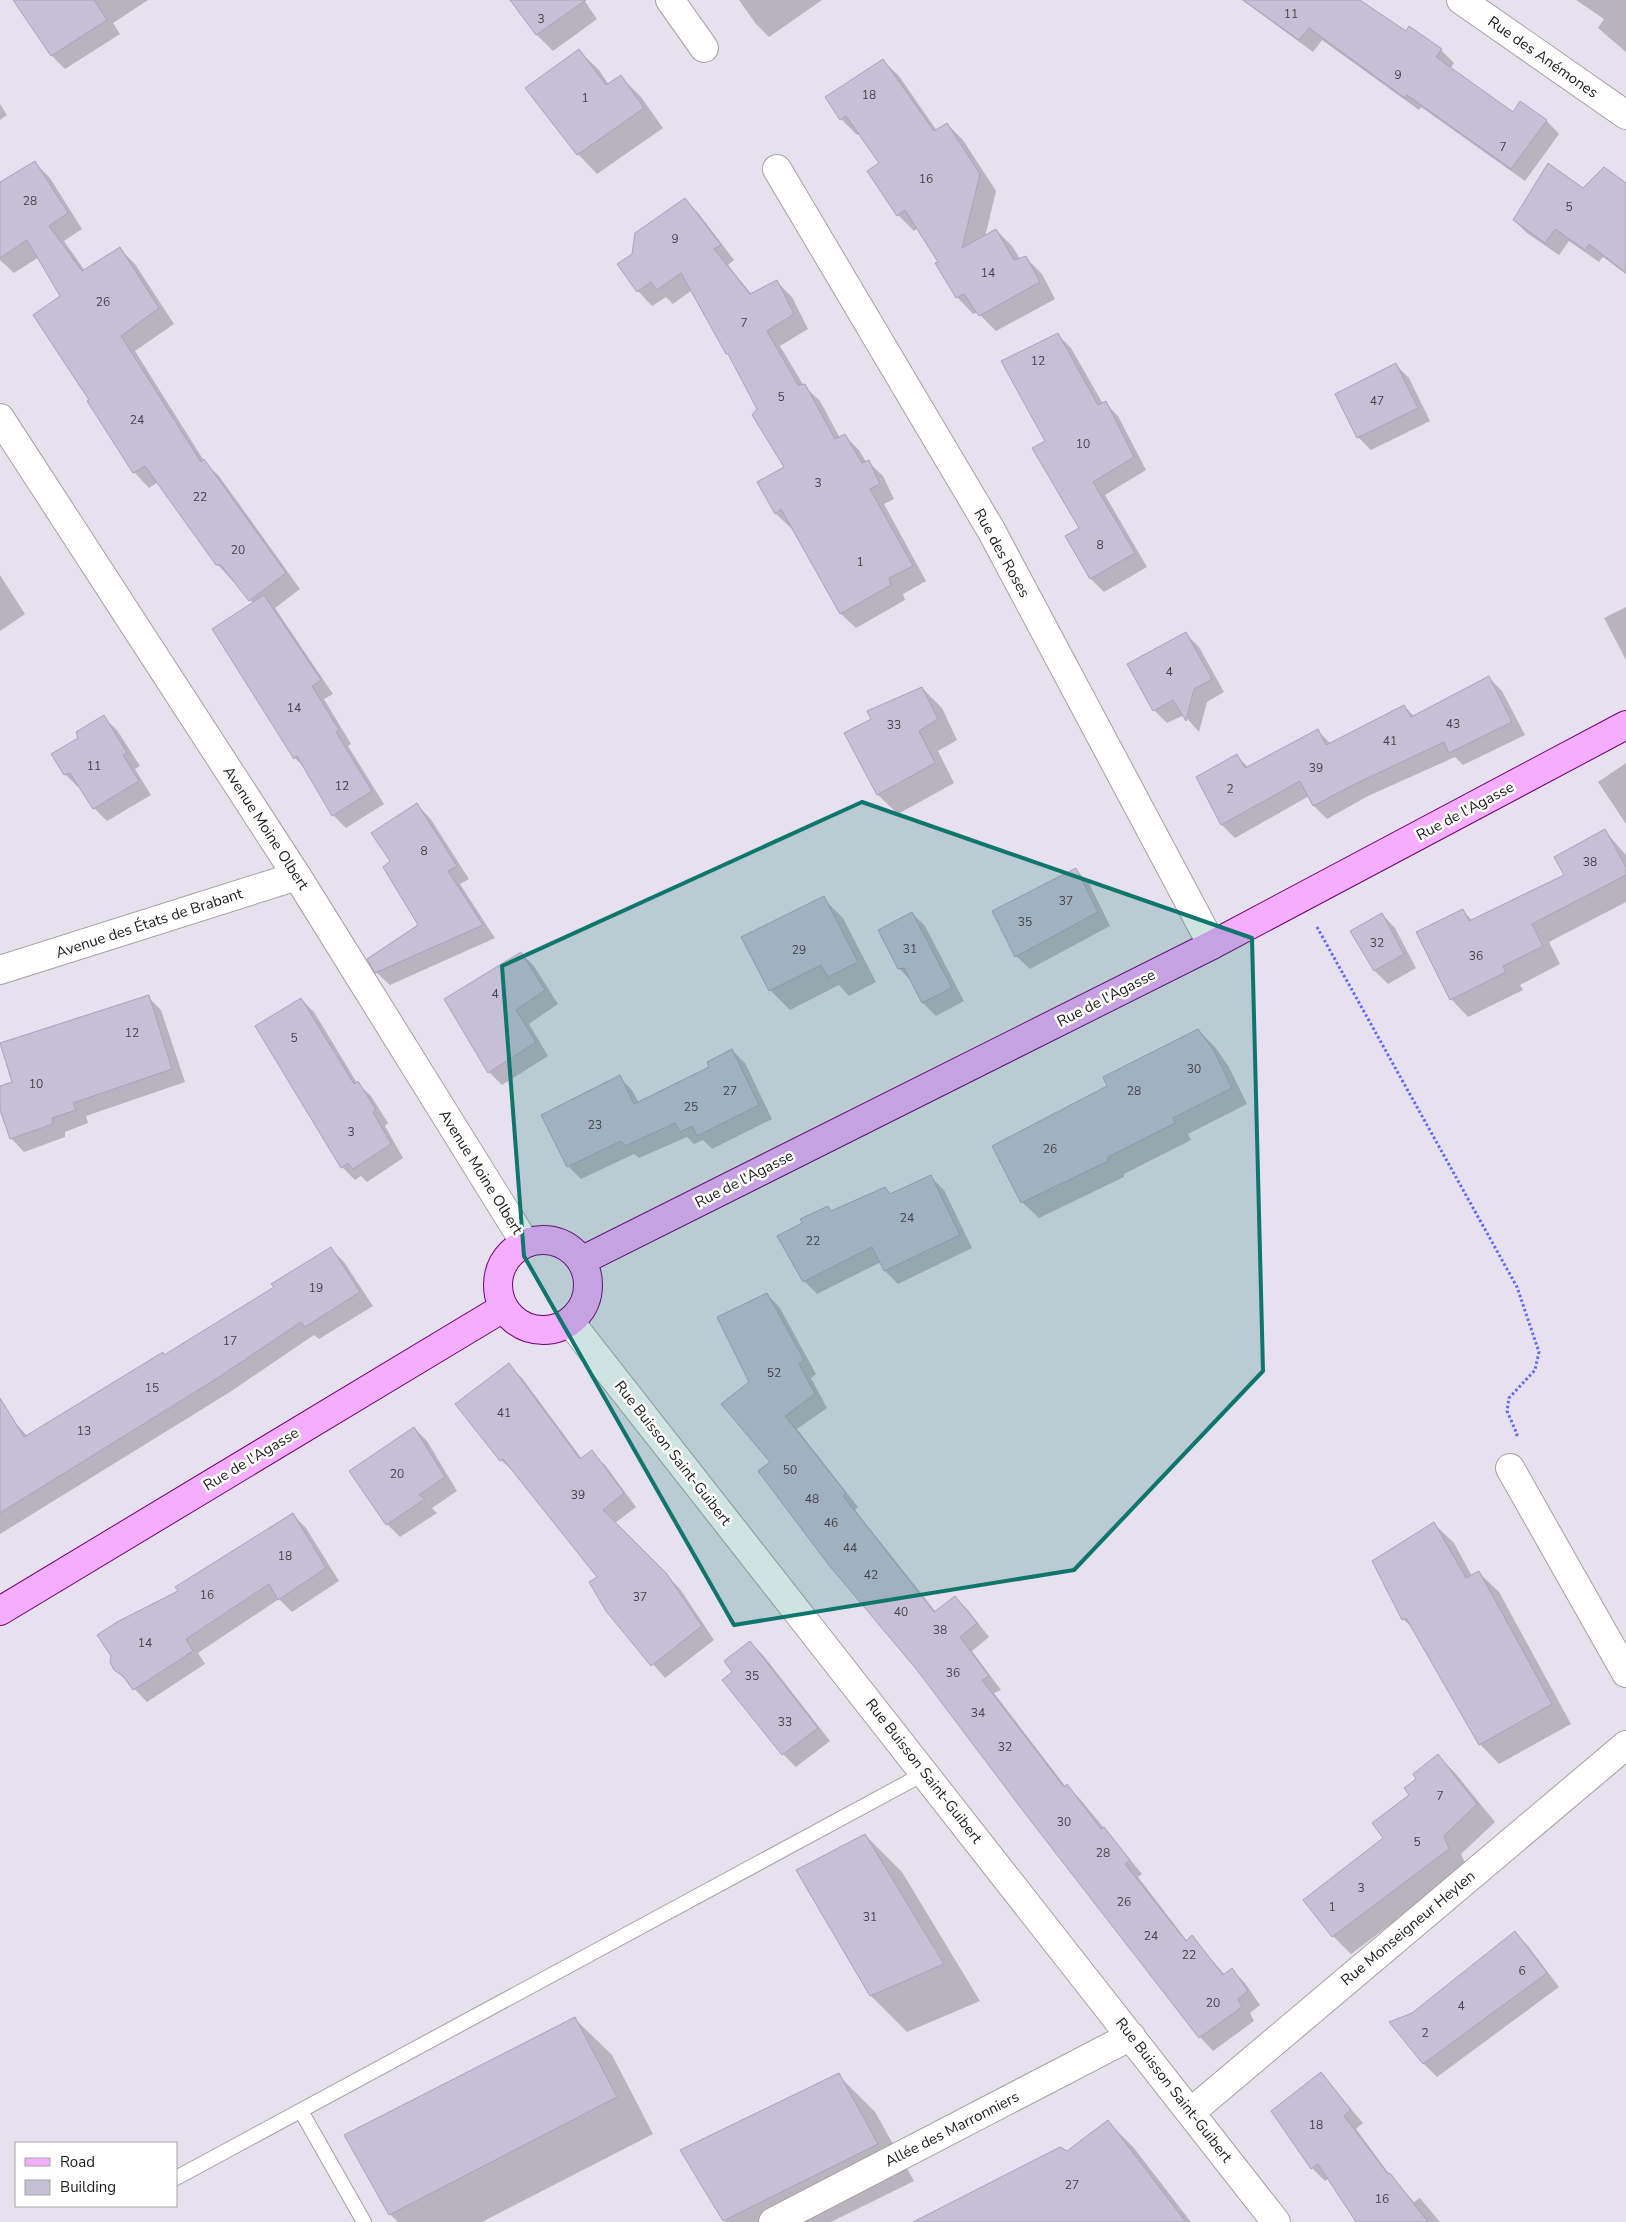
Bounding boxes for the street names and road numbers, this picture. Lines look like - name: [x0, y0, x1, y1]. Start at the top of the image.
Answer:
- street label: Rue des Anémones: [1484, 11, 1602, 103]
- street label: Rue des Roses: [969, 505, 1035, 601]
- street label: Avenue Moine Olbert: [219, 762, 314, 894]
- street label: Rue de l'Agasse: [1413, 777, 1517, 845]
- street label: Avenue des États de Brabant: [53, 883, 246, 963]
- street label: Rue de l'Agasse: [1053, 965, 1159, 1031]
- street label: Avenue Moine Olbert: [434, 1106, 528, 1239]
- street label: Rue de l'Agasse: [691, 1146, 797, 1212]
- street label: Rue Buisson Saint-Guibert: [610, 1376, 736, 1530]
- street label: Rue de l'Agasse: [200, 1423, 302, 1495]
- street label: Rue Buisson Saint-Guibert: [861, 1694, 987, 1848]
- street label: Rue Monseigneur Heylen: [1337, 1866, 1479, 1990]
- street label: Rue Buisson Saint-Guibert: [1111, 2013, 1237, 2167]
- street label: Allée des Marronniers: [881, 2086, 1023, 2172]

